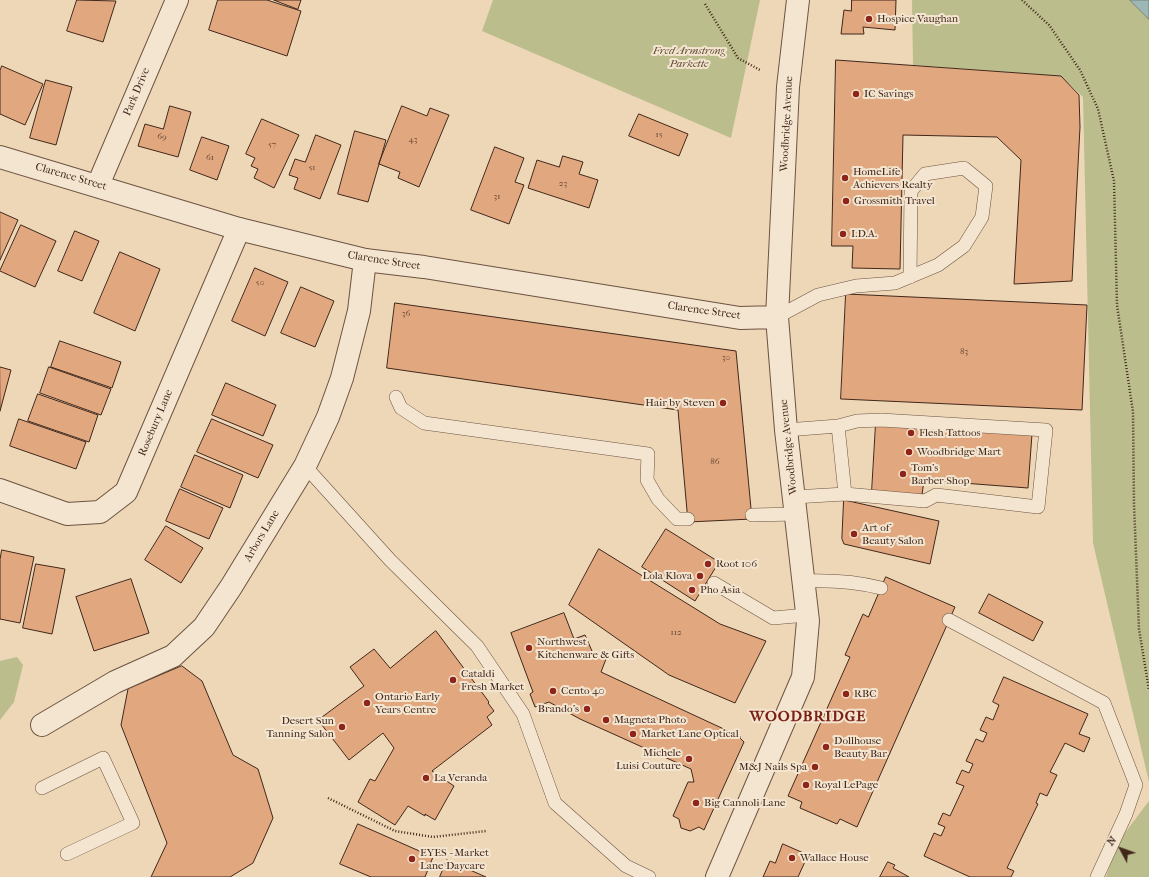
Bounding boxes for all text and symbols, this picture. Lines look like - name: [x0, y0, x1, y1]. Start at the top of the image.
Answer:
- place label: Hospice Vaughan: [877, 12, 958, 26]
- marker: Hospice Vaughan: [864, 14, 874, 24]
- park label: Fred Armstrong Parkette: [653, 44, 725, 70]
- street label: Park Drive: [121, 66, 153, 118]
- street label: Woodbridge Avenue: [778, 76, 796, 172]
- place label: IC Savings: [864, 87, 914, 101]
- marker: IC Savings: [851, 89, 861, 99]
- house number: 15: [655, 130, 663, 140]
- house number: 69: [157, 132, 167, 142]
- house number: 43: [408, 135, 418, 145]
- house number: 57: [268, 140, 276, 150]
- house number: 61: [206, 153, 214, 163]
- street label: Clarence Street: [34, 161, 108, 193]
- house number: 51: [308, 163, 316, 173]
- place label: HomeLife Achievers Realty: [853, 165, 933, 191]
- marker: HomeLife Achievers Realty: [840, 173, 850, 183]
- house number: 23: [559, 179, 567, 189]
- house number: 31: [494, 192, 500, 202]
- place label: Grossmith Travel: [854, 194, 935, 208]
- marker: Grossmith Travel: [841, 196, 851, 206]
- place label: I.D.A.: [851, 227, 877, 241]
- marker: I.D.A.: [838, 229, 848, 239]
- street label: Clarence Street: [347, 249, 421, 273]
- house number: 50: [256, 278, 264, 288]
- street label: Clarence Street: [667, 299, 741, 323]
- house number: 36: [402, 309, 410, 319]
- house number: 83: [960, 347, 968, 357]
- house number: 30: [722, 353, 730, 363]
- street label: Rosebury Lane: [136, 388, 176, 458]
- place label: Hair by Steven: [645, 396, 715, 410]
- marker: Hair by Steven: [718, 398, 728, 408]
- street label: Woodbridge Avenue: [777, 399, 801, 495]
- place label: Flesh Tattoos: [919, 426, 981, 440]
- marker: Flesh Tattoos: [906, 428, 916, 438]
- place label: Woodbridge Mart: [917, 445, 1001, 459]
- marker: Woodbridge Mart: [904, 447, 914, 457]
- house number: 86: [710, 457, 720, 467]
- place label: Tom's Barber Shop: [911, 461, 970, 487]
- marker: Tom's Barber Shop: [898, 469, 908, 479]
- street label: Arbors Lane: [241, 508, 283, 564]
- place label: Art of Beauty Salon: [862, 521, 924, 547]
- marker: Art of Beauty Salon: [849, 529, 859, 539]
- place label: Root 106: [716, 557, 757, 571]
- marker: Root 106: [703, 559, 713, 569]
- place label: Lola Klova: [643, 569, 692, 583]
- marker: Lola Klova: [695, 571, 705, 581]
- place label: Pho Asia: [700, 583, 740, 597]
- marker: Pho Asia: [687, 585, 697, 595]
- house number: 112: [670, 628, 682, 638]
- place label: Northwest Kitchenware & Gifts: [537, 635, 634, 661]
- marker: Northwest Kitchenware & Gifts: [524, 643, 534, 653]
- place label: Cataldi Fresh Market: [461, 667, 524, 693]
- marker: Cataldi Fresh Market: [448, 675, 458, 685]
- place label: Cento 40: [561, 684, 605, 698]
- marker: Cento 40: [548, 686, 558, 696]
- place label: RBC: [854, 687, 877, 701]
- marker: RBC: [841, 689, 851, 699]
- place label: Ontario Early Years Centre: [375, 690, 440, 716]
- marker: Ontario Early Years Centre: [362, 698, 372, 708]
- place label: Brando's: [538, 702, 579, 716]
- marker: Brando's: [582, 704, 592, 714]
- district label: WOODBRIDGE: [750, 708, 866, 726]
- place label: Magneta Photo: [614, 713, 686, 727]
- place label: Desert Sun Tanning Salon: [266, 714, 334, 740]
- marker: Magneta Photo: [601, 715, 611, 725]
- marker: Desert Sun Tanning Salon: [337, 722, 347, 732]
- place label: Market Lane Optical: [641, 727, 739, 741]
- marker: Market Lane Optical: [628, 729, 638, 739]
- place label: Dollhouse Beauty Bar: [834, 734, 887, 760]
- marker: Dollhouse Beauty Bar: [821, 742, 831, 752]
- place label: Michele Luisi Couture: [616, 746, 681, 772]
- marker: Michele Luisi Couture: [684, 754, 694, 764]
- place label: M&J Nails Spa: [739, 760, 807, 774]
- marker: M&J Nails Spa: [810, 762, 820, 772]
- place label: La Veranda: [434, 771, 487, 785]
- marker: La Veranda: [421, 773, 431, 783]
- place label: Royal LePage: [814, 778, 878, 792]
- marker: Royal LePage: [801, 780, 811, 790]
- place label: Big Cannoli Lane: [704, 796, 785, 810]
- marker: Big Cannoli Lane: [691, 798, 701, 808]
- north arrow: [1101, 829, 1141, 869]
- text: N: [1104, 833, 1119, 848]
- place label: EYES - Market Lane Daycare: [420, 846, 489, 872]
- place label: Wallace House: [800, 851, 869, 865]
- marker: Wallace House: [787, 853, 797, 863]
- marker: EYES - Market Lane Daycare: [407, 854, 417, 864]

